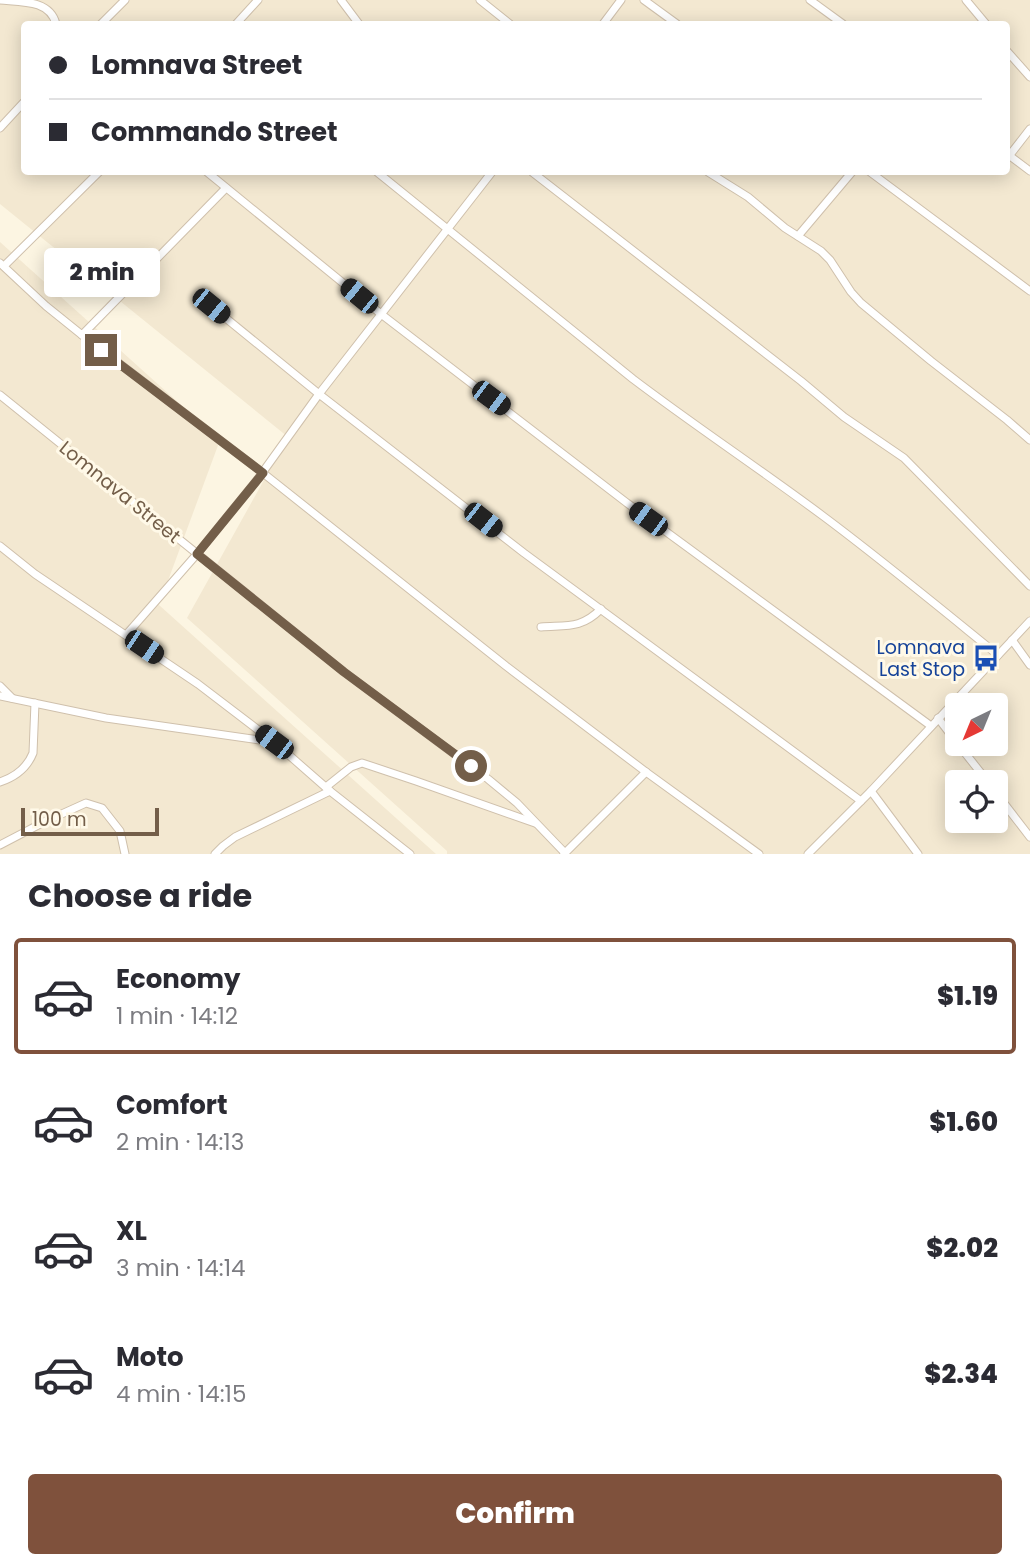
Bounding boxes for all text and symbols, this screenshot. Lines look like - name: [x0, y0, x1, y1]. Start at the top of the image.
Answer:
- text: Lomnava Street: [91, 47, 302, 83]
- text: Commando Street: [91, 114, 338, 150]
- callout: 2 min: [43, 248, 159, 298]
- text: 2 min: [70, 256, 134, 288]
- car: [337, 275, 382, 317]
- car: [189, 285, 234, 327]
- route end: [85, 334, 117, 366]
- car: [468, 377, 515, 419]
- street label: Lomnava Street: [54, 435, 187, 549]
- car: [625, 498, 672, 540]
- car: [460, 499, 507, 541]
- car: [121, 627, 168, 667]
- place label: Lomnava Last Stop: [877, 634, 965, 683]
- bus stop icon: Lomnava Last Stop: [971, 643, 1001, 673]
- north arrow: [945, 693, 1008, 756]
- map controls: [945, 693, 1008, 833]
- car: [251, 721, 298, 763]
- route start: [455, 750, 487, 782]
- button: locate: [945, 770, 1008, 833]
- scale bar: [21, 805, 159, 837]
- text: 100 m: [32, 806, 87, 833]
- text: Choose a ride: [28, 873, 252, 918]
- text: Economy: [116, 961, 240, 997]
- icon: car: [32, 965, 95, 1028]
- text: $1.19: [937, 978, 998, 1014]
- text: 1 min · 14:12: [116, 1000, 238, 1032]
- text: Comfort: [116, 1087, 228, 1123]
- icon: car: [32, 1091, 95, 1154]
- text: $1.60: [929, 1104, 998, 1140]
- text: 2 min · 14:13: [116, 1126, 244, 1158]
- text: XL: [116, 1213, 147, 1249]
- icon: car: [32, 1217, 95, 1280]
- text: $2.02: [926, 1230, 998, 1266]
- text: 3 min · 14:14: [116, 1252, 245, 1284]
- text: Moto: [116, 1339, 184, 1375]
- icon: car: [32, 1343, 95, 1406]
- text: $2.34: [924, 1356, 998, 1392]
- text: 4 min · 14:15: [116, 1378, 246, 1410]
- button: Confirm: [28, 1474, 1002, 1554]

